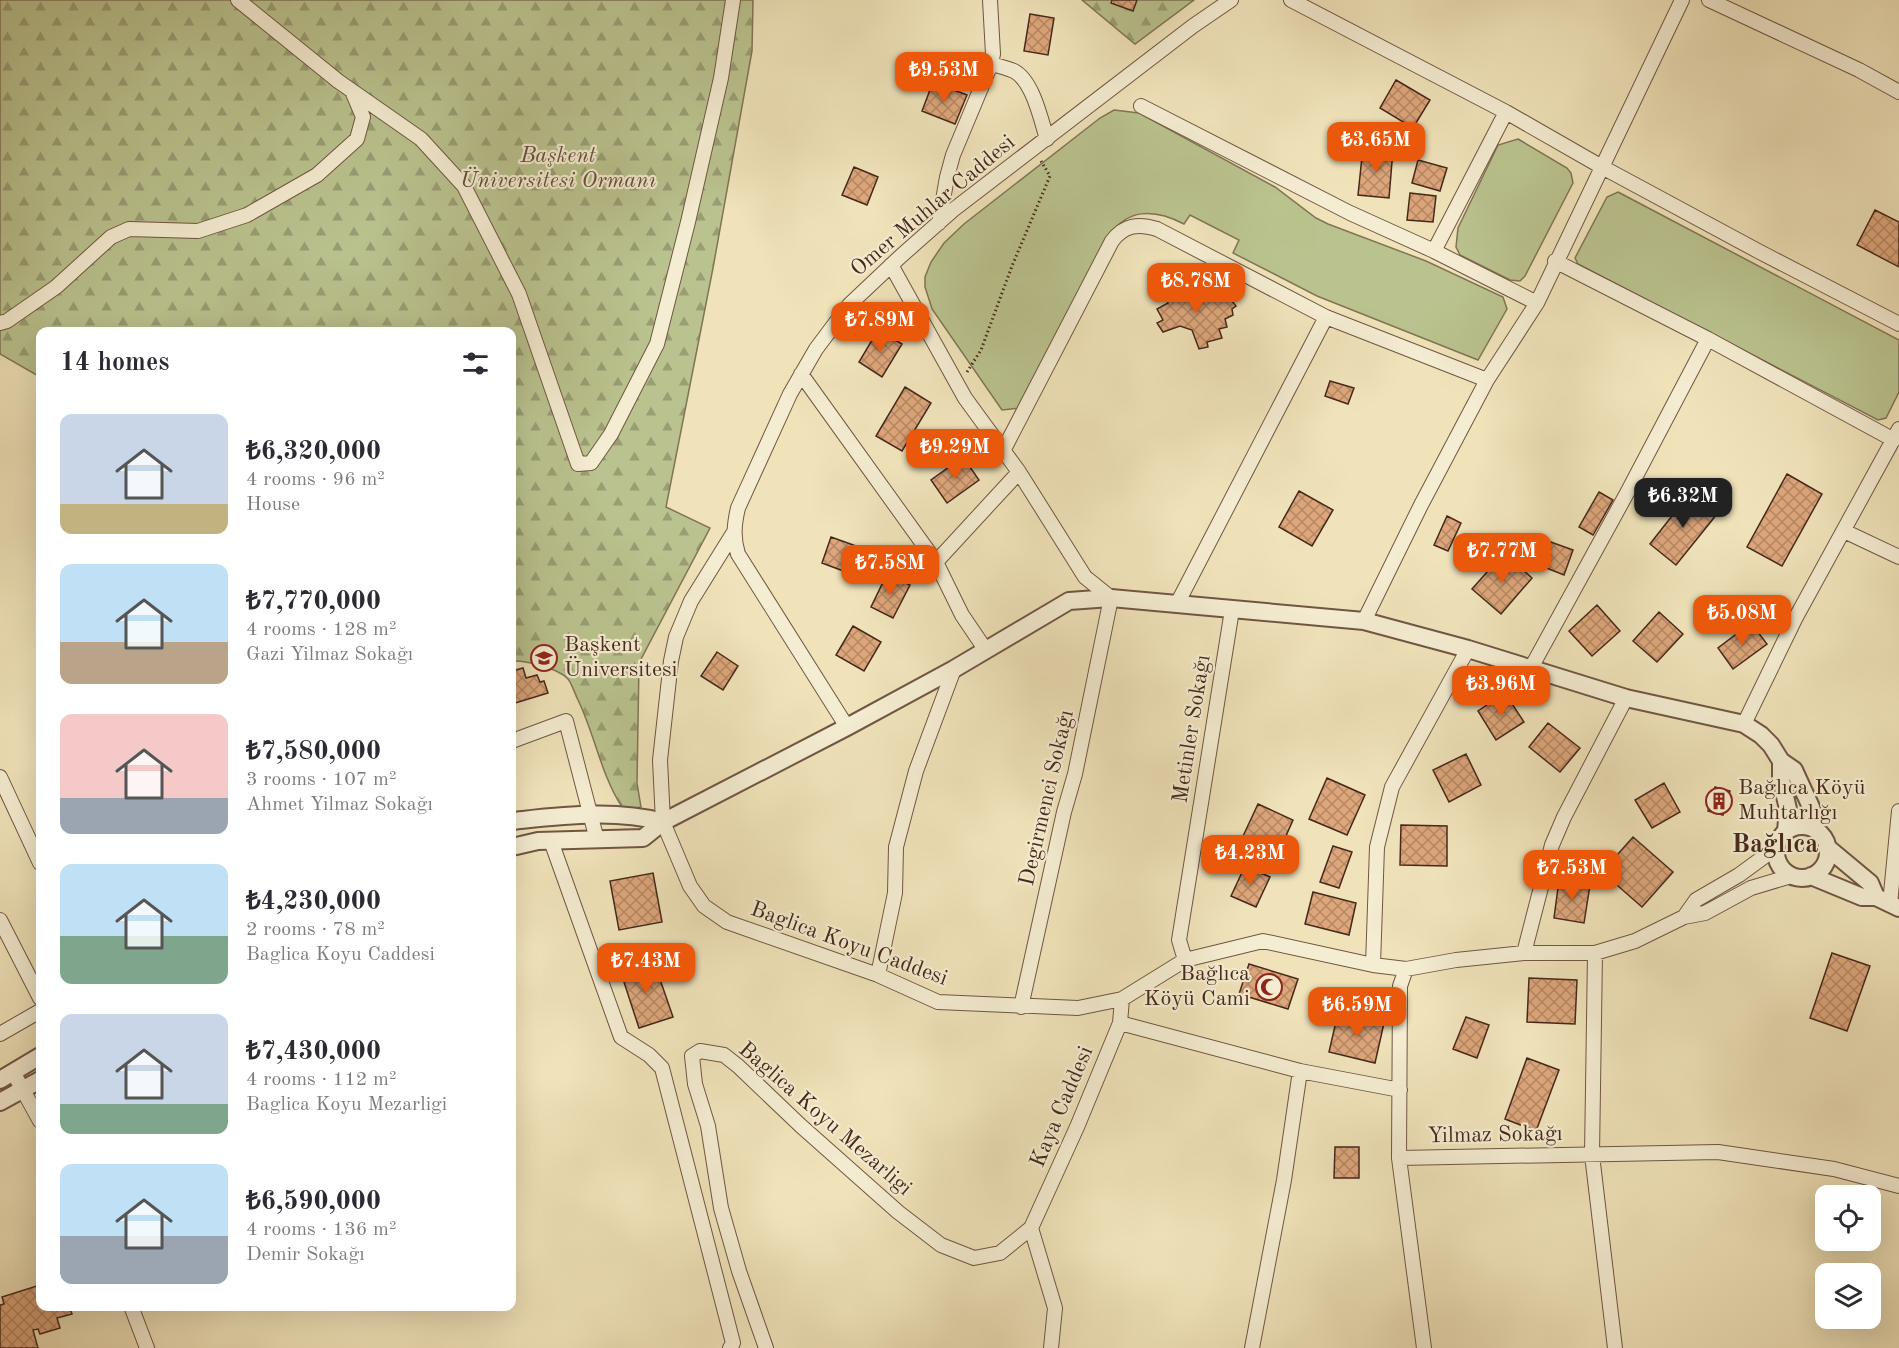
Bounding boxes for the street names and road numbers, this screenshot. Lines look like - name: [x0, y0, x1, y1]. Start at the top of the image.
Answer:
- street label: Omer Muhlar Caddesi: [847, 131, 1019, 281]
- street label: Metinler Sokağı: [1169, 653, 1215, 805]
- street label: Degirmenci Sokağı: [1016, 708, 1078, 888]
- street label: Baglica Koyu Caddesi: [748, 898, 950, 990]
- street label: Baglica Koyu Mezarligi: [734, 1038, 916, 1200]
- street label: Kaya Caddesi: [1027, 1043, 1097, 1171]
- street label: Yilmaz Sokağı: [1427, 1123, 1563, 1147]

